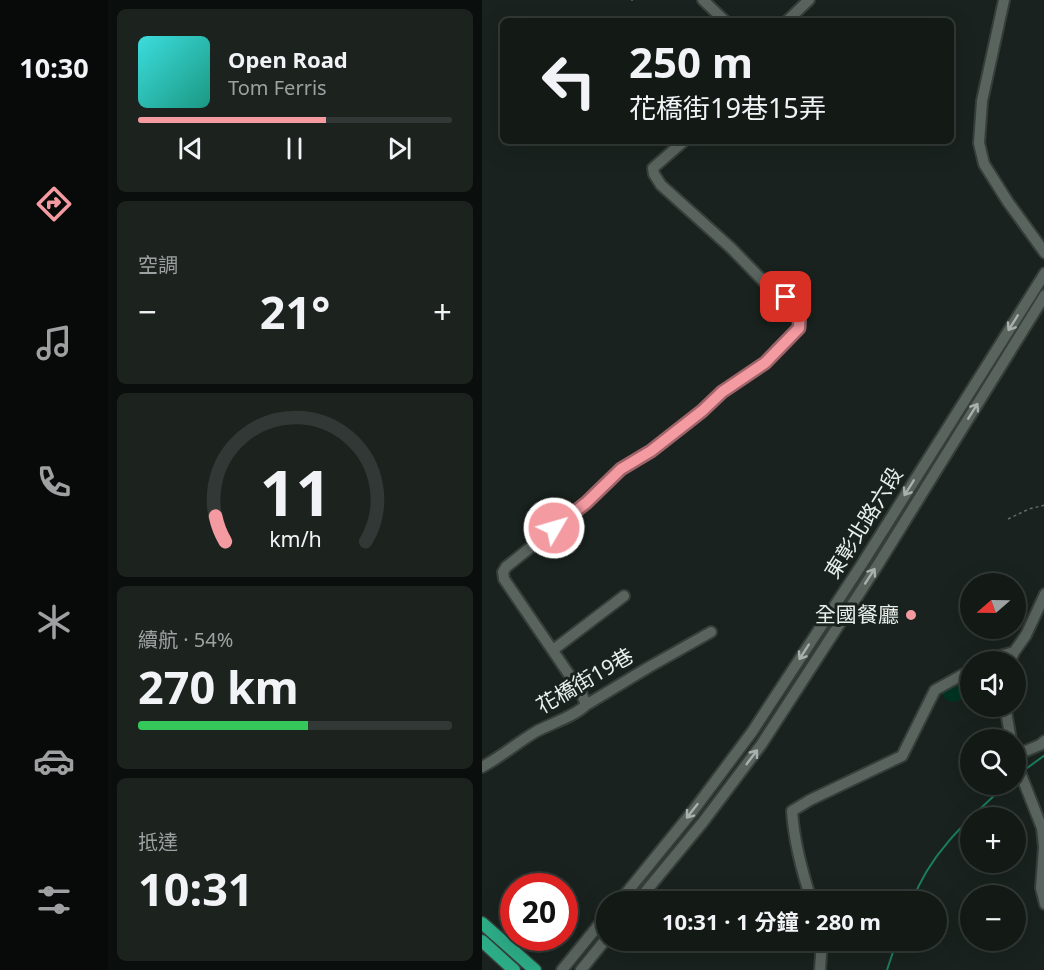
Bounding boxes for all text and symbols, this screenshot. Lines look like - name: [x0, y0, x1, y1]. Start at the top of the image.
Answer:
- text: 250 m: [629, 33, 753, 90]
- icon: left: [530, 42, 608, 120]
- text: Open Road: [228, 44, 348, 74]
- text: 10:30: [19, 49, 89, 86]
- text: Tom Ferris: [228, 74, 327, 101]
- text: 花橋街19巷15弄: [629, 89, 826, 126]
- icon: previous: [174, 132, 207, 165]
- icon: pause: [278, 132, 311, 165]
- icon: next: [383, 132, 416, 165]
- icon: directions: [33, 183, 75, 225]
- text: 空調: [138, 251, 178, 278]
- pin: [760, 271, 811, 322]
- icon: arrive: [769, 280, 802, 313]
- text: 21°: [260, 281, 330, 342]
- text: −: [138, 289, 157, 334]
- text: +: [433, 289, 452, 334]
- one-way arrow: [1007, 314, 1020, 331]
- icon: music: [33, 322, 75, 364]
- one-way arrow: [968, 403, 980, 420]
- text: 11: [259, 449, 331, 534]
- icon: phone: [33, 461, 75, 503]
- street label: 東彰北路六段: [818, 462, 908, 583]
- one-way arrow: [903, 479, 916, 496]
- position arrow: [522, 496, 586, 560]
- text: km/h: [269, 524, 321, 553]
- one-way arrow: [864, 568, 877, 585]
- north arrow: [960, 573, 1026, 639]
- map controls: [960, 573, 1026, 951]
- place label: 全國餐廳: [815, 600, 899, 628]
- icon: climate: [33, 601, 75, 643]
- marker: 全國餐廳: [904, 608, 918, 622]
- text: 續航 · 54%: [138, 626, 233, 653]
- street label: 花橋街19巷: [531, 641, 638, 719]
- one-way arrow: [798, 643, 810, 659]
- button: sound: [960, 651, 1026, 717]
- text: 270 km: [138, 656, 299, 717]
- button: search: [960, 729, 1026, 795]
- icon: car: [33, 740, 75, 782]
- one-way arrow: [745, 749, 758, 765]
- one-way arrow: [686, 803, 699, 819]
- button: +: [960, 807, 1026, 873]
- text: 抵達: [138, 828, 178, 855]
- text: 10:31: [138, 858, 254, 919]
- speed limit sign: 20: [500, 873, 578, 951]
- icon: filters: [33, 879, 75, 921]
- button: −: [960, 885, 1026, 951]
- text: 10:31 · 1 分鐘 · 280 m: [662, 906, 881, 936]

